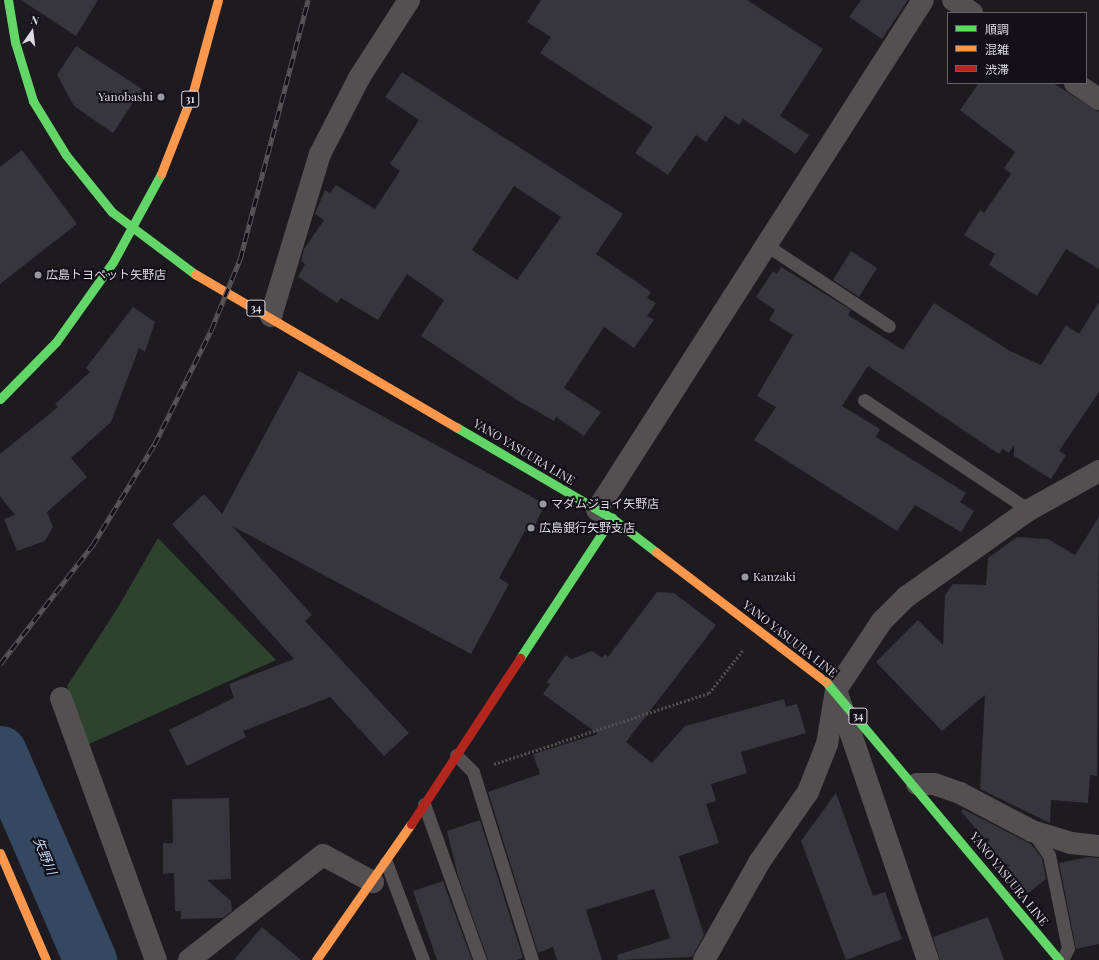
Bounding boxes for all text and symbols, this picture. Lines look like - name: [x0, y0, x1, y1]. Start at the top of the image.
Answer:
- north arrow: [12, 12, 52, 52]
- text: N: [29, 12, 41, 28]
- legend: [947, 12, 1087, 84]
- text: 順調: [985, 21, 1009, 37]
- text: 混雑: [985, 41, 1009, 57]
- text: 渋滞: [985, 61, 1009, 77]
- place label: Yanobashi: [98, 90, 153, 104]
- road number: 31: [181, 90, 199, 108]
- marker: Yanobashi: [156, 92, 166, 102]
- place label: 広島トヨペット矢野店: [46, 268, 166, 282]
- marker: 広島トヨペット矢野店: [33, 270, 43, 280]
- road number: 34: [246, 299, 266, 317]
- street label: YANO YASUURA LINE: [470, 416, 578, 488]
- place label: マダムジョイ矢野店: [551, 497, 659, 511]
- marker: マダムジョイ矢野店: [538, 499, 548, 509]
- place label: 広島銀行矢野支店: [539, 521, 635, 535]
- marker: 広島銀行矢野支店: [526, 523, 536, 533]
- place label: Kanzaki: [753, 570, 796, 584]
- marker: Kanzaki: [740, 572, 750, 582]
- street label: YANO YASUURA LINE: [740, 598, 840, 680]
- road number: 34: [848, 707, 868, 725]
- street label: YANO YASUURA LINE: [967, 829, 1051, 929]
- water label: 矢野川: [30, 835, 60, 877]

